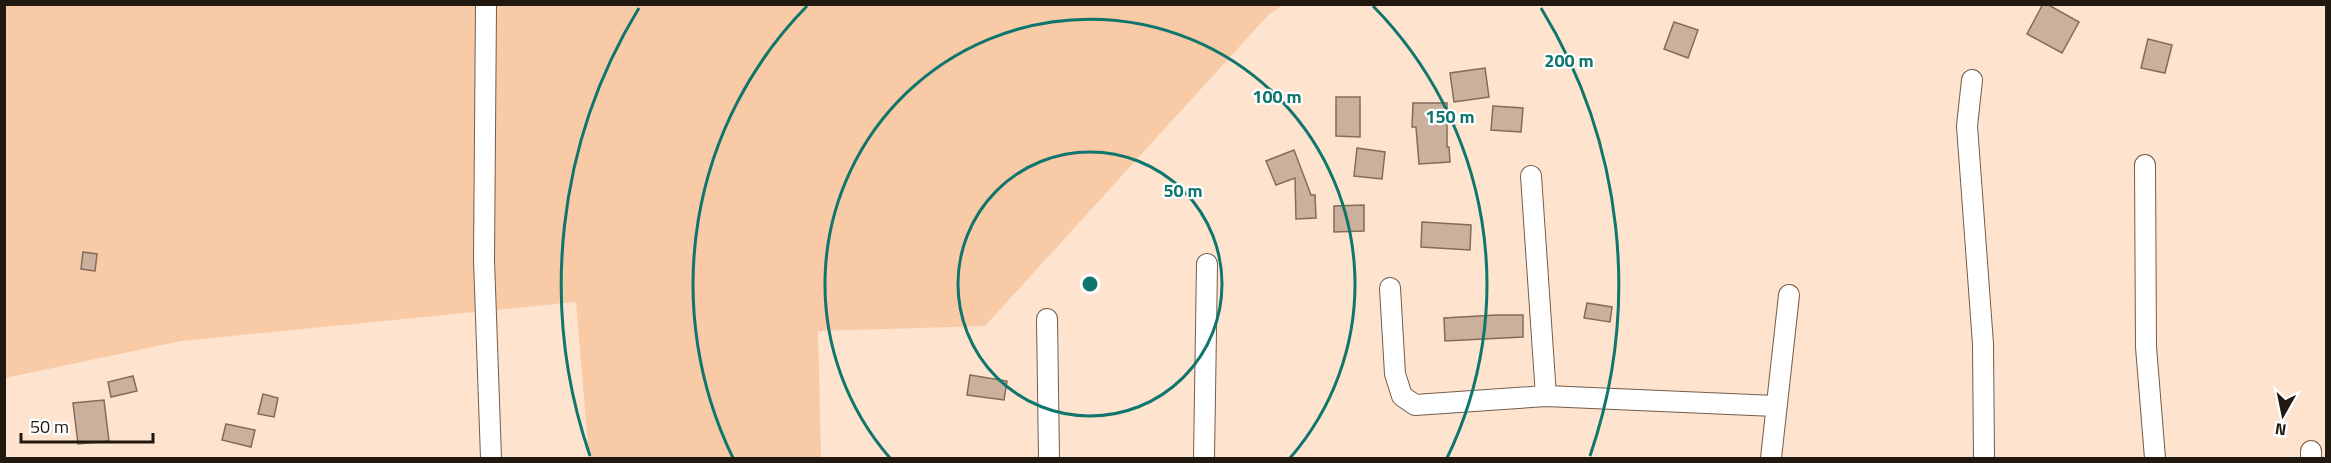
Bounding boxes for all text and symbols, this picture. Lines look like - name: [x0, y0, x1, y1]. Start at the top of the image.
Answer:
- text: 200 m: [1544, 47, 1594, 74]
- text: 100 m: [1252, 83, 1302, 110]
- text: 150 m: [1425, 103, 1475, 130]
- text: 50 m: [1163, 177, 1203, 204]
- centre of rings: [1080, 274, 1100, 294]
- north arrow: [2253, 385, 2313, 445]
- scale bar: [21, 406, 153, 444]
- text: 50 m: [30, 413, 69, 440]
- text: N: [2273, 417, 2288, 443]

